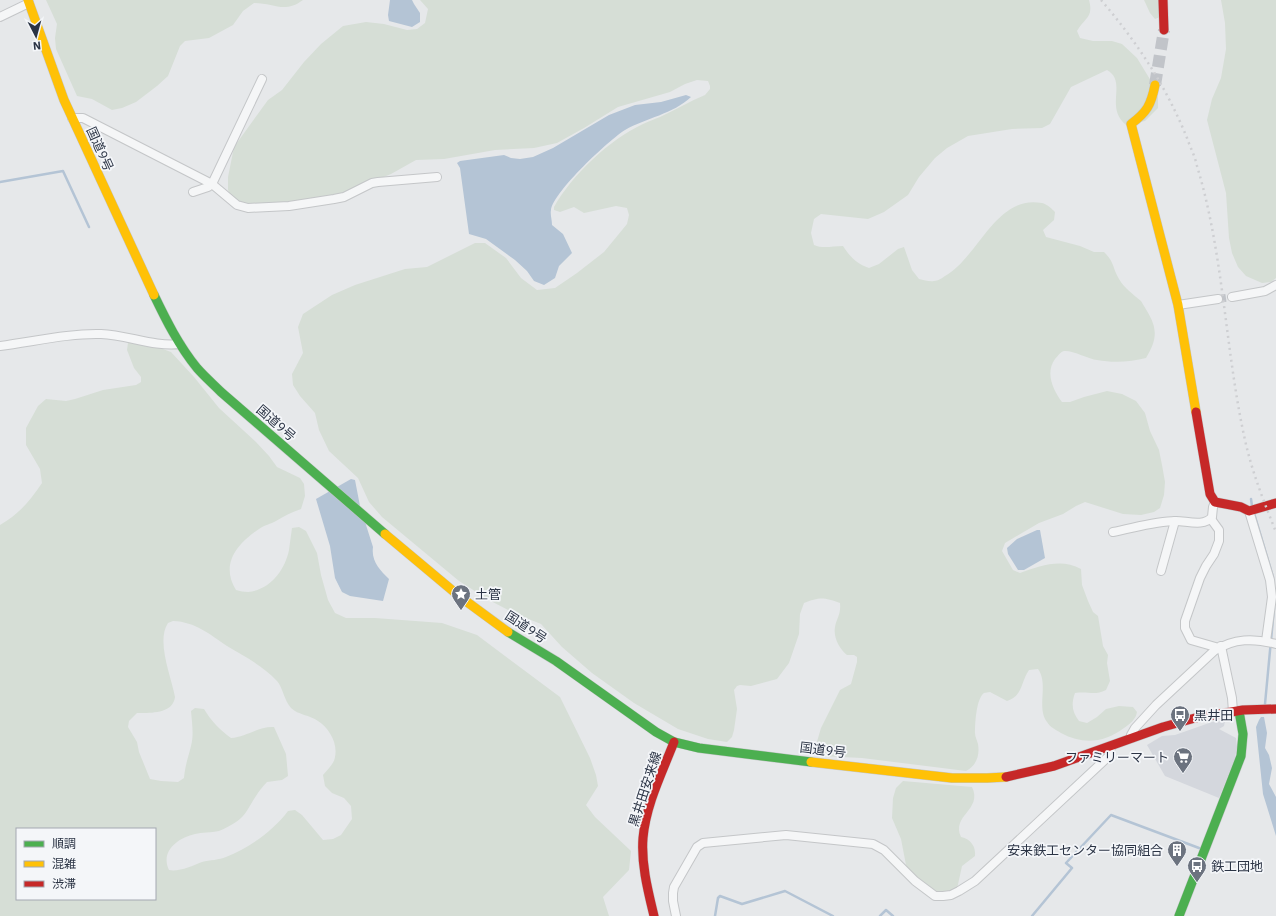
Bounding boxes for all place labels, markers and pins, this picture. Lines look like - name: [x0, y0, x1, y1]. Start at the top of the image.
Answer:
- place icon: 土管: [450, 583, 472, 611]
- place label: 土管: [475, 586, 501, 603]
- bus stop icon: 黒井田: [1169, 704, 1191, 732]
- place label: 黒井田: [1194, 707, 1233, 724]
- supermarket icon: ファミリーマート: [1172, 746, 1194, 774]
- place label: ファミリーマート: [1065, 749, 1169, 766]
- building icon: 安来鉄工センター協同組合: [1166, 839, 1188, 867]
- place label: 安来鉄工センター協同組合: [1007, 842, 1163, 859]
- bus stop icon: 鉄工団地: [1186, 855, 1208, 883]
- place label: 鉄工団地: [1211, 858, 1263, 875]

